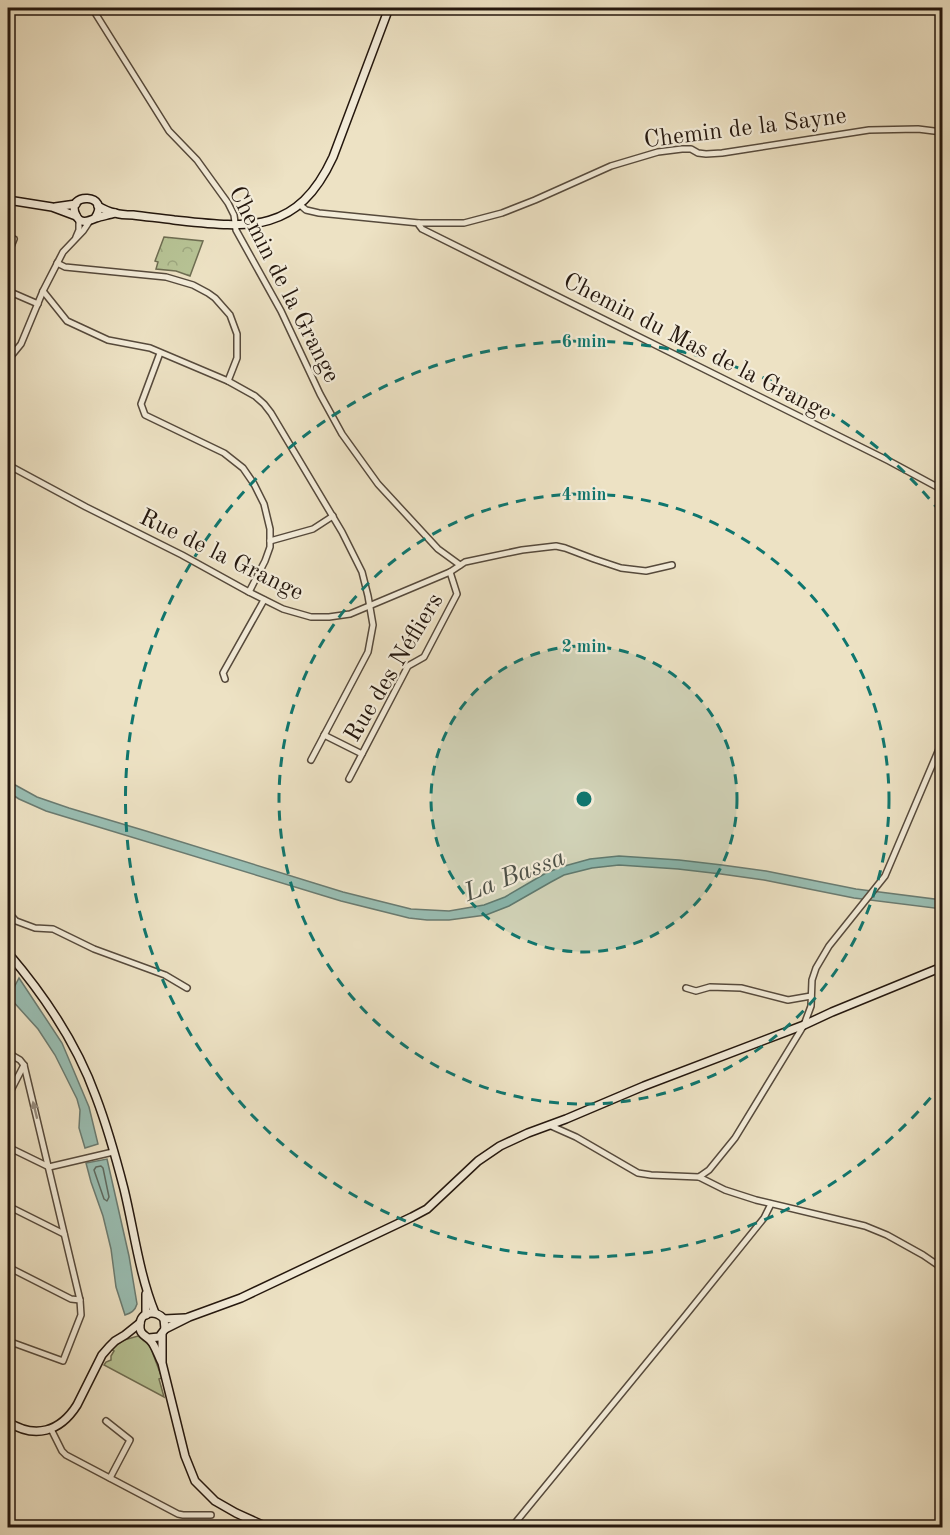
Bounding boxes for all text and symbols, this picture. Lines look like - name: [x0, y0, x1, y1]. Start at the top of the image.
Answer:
- street label: Chemin de la Sayne: [643, 105, 848, 153]
- street label: Chemin de la Grange: [223, 183, 343, 387]
- street label: Chemin du Mas de la Grange: [559, 269, 835, 426]
- text: 6 min: [561, 333, 607, 351]
- text: 4 min: [561, 486, 607, 504]
- street label: Rue de la Grange: [135, 506, 307, 606]
- street label: Rue des Néfliers: [341, 590, 448, 746]
- text: 2 min: [561, 638, 607, 656]
- centre of rings: [574, 789, 594, 809]
- water label: La Bassa: [459, 845, 569, 907]
- one-way arrow: [29, 1101, 39, 1119]

